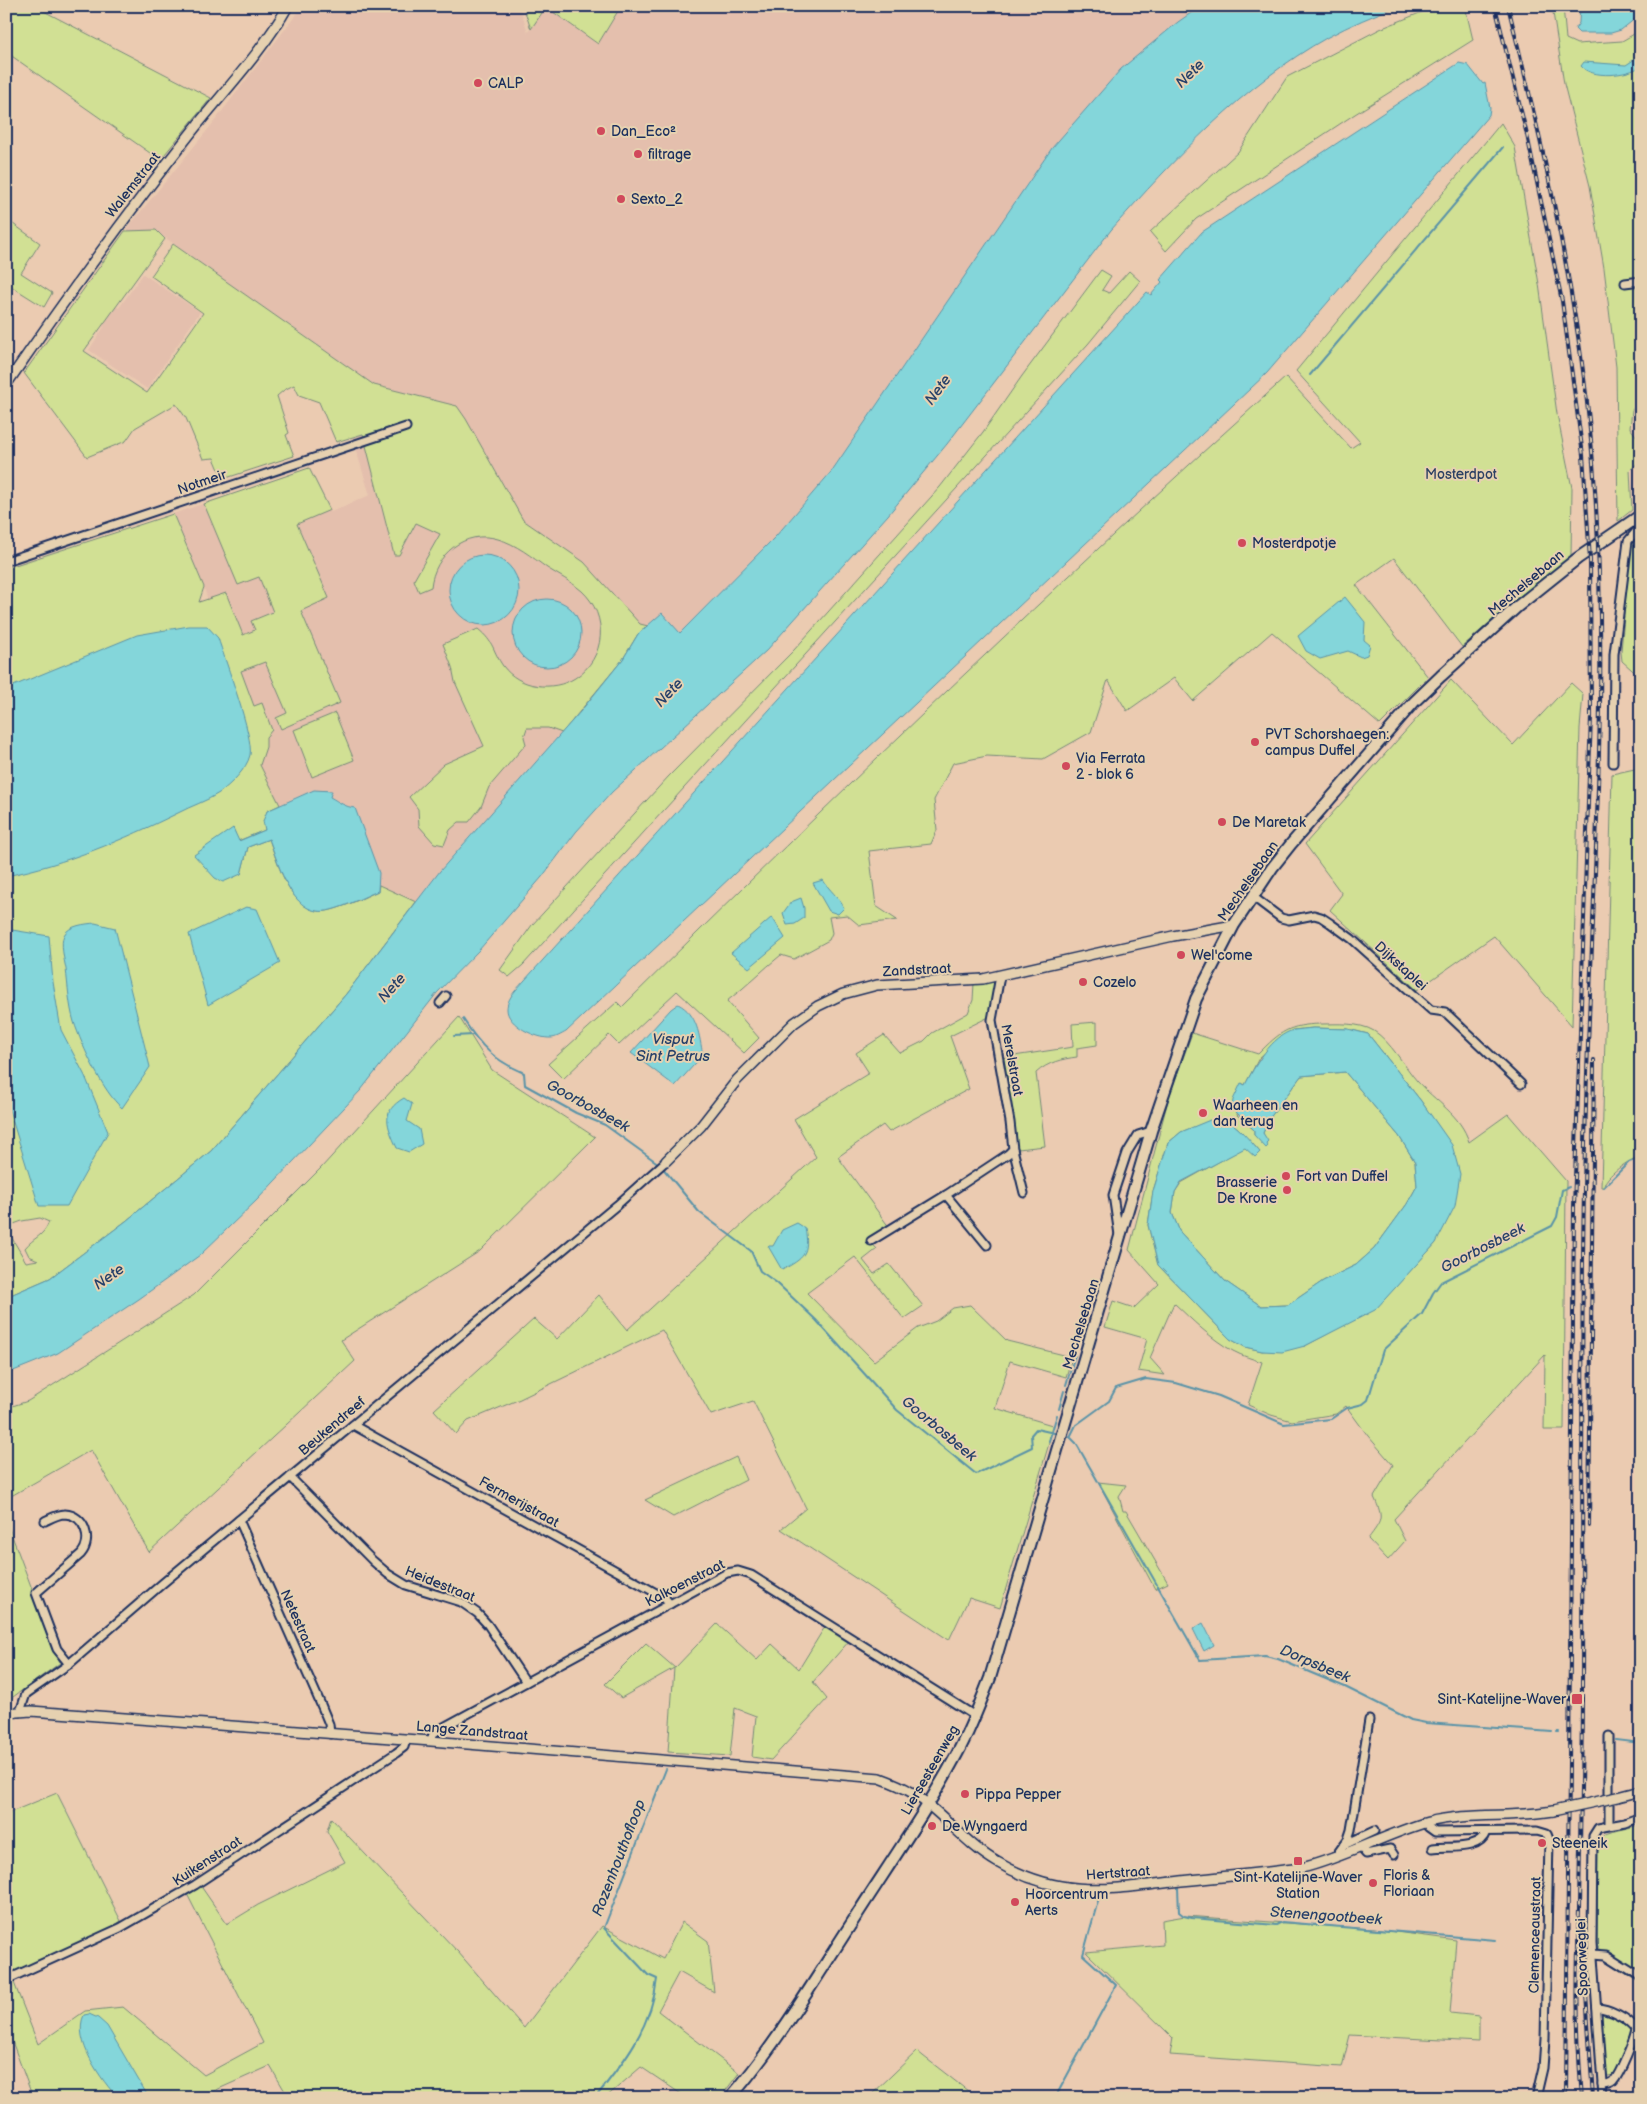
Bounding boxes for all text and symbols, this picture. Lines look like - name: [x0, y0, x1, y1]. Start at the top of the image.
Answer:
- water label: Nete: [1172, 56, 1209, 92]
- place label: CALP: [488, 75, 524, 92]
- marker: CALP: [472, 77, 484, 89]
- place label: Dan_Eco²: [611, 123, 676, 140]
- marker: Dan_Eco²: [595, 125, 607, 137]
- place label: filtrage: [648, 146, 691, 163]
- street label: Walemstraat: [102, 148, 164, 221]
- marker: filtrage: [632, 148, 644, 160]
- place label: Sexto_2: [631, 191, 684, 208]
- marker: Sexto_2: [615, 193, 627, 205]
- water label: Nete: [920, 371, 956, 409]
- street label: Notmeir: [175, 465, 230, 498]
- park label: Mosterdpot: [1425, 466, 1498, 483]
- place label: Mosterdpotje: [1252, 535, 1336, 552]
- marker: Mosterdpotje: [1236, 537, 1248, 549]
- street label: Mechelsebaan: [1485, 546, 1567, 620]
- water label: Nete: [651, 674, 687, 711]
- place label: PVT Schorshaegen: campus Duffel: [1265, 726, 1389, 759]
- marker: PVT Schorshaegen: campus Duffel: [1249, 736, 1261, 748]
- place label: Via Ferrata 2 - blok 6: [1076, 750, 1145, 783]
- marker: Via Ferrata 2 - blok 6: [1060, 760, 1072, 772]
- place label: De Maretak: [1232, 814, 1306, 831]
- marker: De Maretak: [1216, 816, 1228, 828]
- street label: Mechelsebaan: [1214, 838, 1282, 924]
- street label: Dijkstaplei: [1371, 938, 1431, 994]
- place label: Wel'come: [1191, 947, 1253, 964]
- marker: Wel'come: [1175, 949, 1187, 961]
- street label: Zandstraat: [881, 960, 952, 980]
- water label: Nete: [374, 969, 410, 1007]
- place label: Cozelo: [1093, 974, 1137, 991]
- marker: Cozelo: [1077, 976, 1089, 988]
- street label: Merelstraat: [997, 1023, 1027, 1098]
- water label: Visput Sint Petrus: [636, 1030, 711, 1066]
- water label: Goorbosbeek: [543, 1075, 633, 1137]
- place label: Waarheen en dan terug: [1213, 1097, 1298, 1130]
- marker: Waarheen en dan terug: [1197, 1107, 1209, 1119]
- place label: Fort van Duffel: [1296, 1168, 1388, 1185]
- marker: Fort van Duffel: [1280, 1170, 1292, 1182]
- place label: Brasserie De Krone: [1216, 1174, 1277, 1207]
- marker: Brasserie De Krone: [1281, 1184, 1293, 1196]
- water label: Goorbosbeek: [1438, 1218, 1529, 1277]
- water label: Nete: [90, 1260, 128, 1294]
- street label: Mechelsebaan: [1059, 1277, 1103, 1371]
- water label: Goorbosbeek: [898, 1392, 981, 1466]
- street label: Beukendreef: [295, 1393, 369, 1459]
- street label: Fermerijstraat: [476, 1473, 563, 1531]
- street label: Kalkoenstraat: [642, 1555, 728, 1610]
- street label: Heidestraat: [402, 1562, 478, 1606]
- street label: Netestraat: [277, 1587, 320, 1656]
- water label: Dorpsbeek: [1277, 1641, 1354, 1688]
- place label: Sint-Katelijne-Waver: [1438, 1691, 1567, 1708]
- marker: Sint-Katelijne-Waver: [1570, 1692, 1584, 1706]
- street label: Lange Zandstraat: [415, 1718, 529, 1744]
- street label: Liersesteenweg: [897, 1722, 963, 1818]
- place label: Pippa Pepper: [975, 1786, 1062, 1803]
- marker: Pippa Pepper: [959, 1788, 971, 1800]
- water label: Rozenhouthofloop: [588, 1797, 650, 1919]
- place label: De Wyngaerd: [942, 1818, 1028, 1835]
- marker: De Wyngaerd: [926, 1820, 938, 1832]
- street label: Kuikenstraat: [169, 1832, 245, 1890]
- place label: Steeneik: [1552, 1835, 1607, 1852]
- marker: Steeneik: [1536, 1837, 1548, 1849]
- marker: Sint-Katelijne-Waver Station: [1292, 1855, 1304, 1867]
- street label: Hertstraat: [1085, 1862, 1151, 1884]
- place label: Floris & Floriaan: [1383, 1867, 1434, 1900]
- place label: Sint-Katelijne-Waver Station: [1234, 1869, 1363, 1902]
- street label: Clemenceaustraat: [1525, 1876, 1545, 1993]
- marker: Floris & Floriaan: [1367, 1877, 1379, 1889]
- place label: Hoorcentrum Aerts: [1025, 1886, 1108, 1919]
- marker: Hoorcentrum Aerts: [1009, 1896, 1021, 1908]
- water label: Stenengootbeek: [1269, 1903, 1383, 1929]
- street label: Spoorweglei: [1572, 1918, 1592, 1996]

